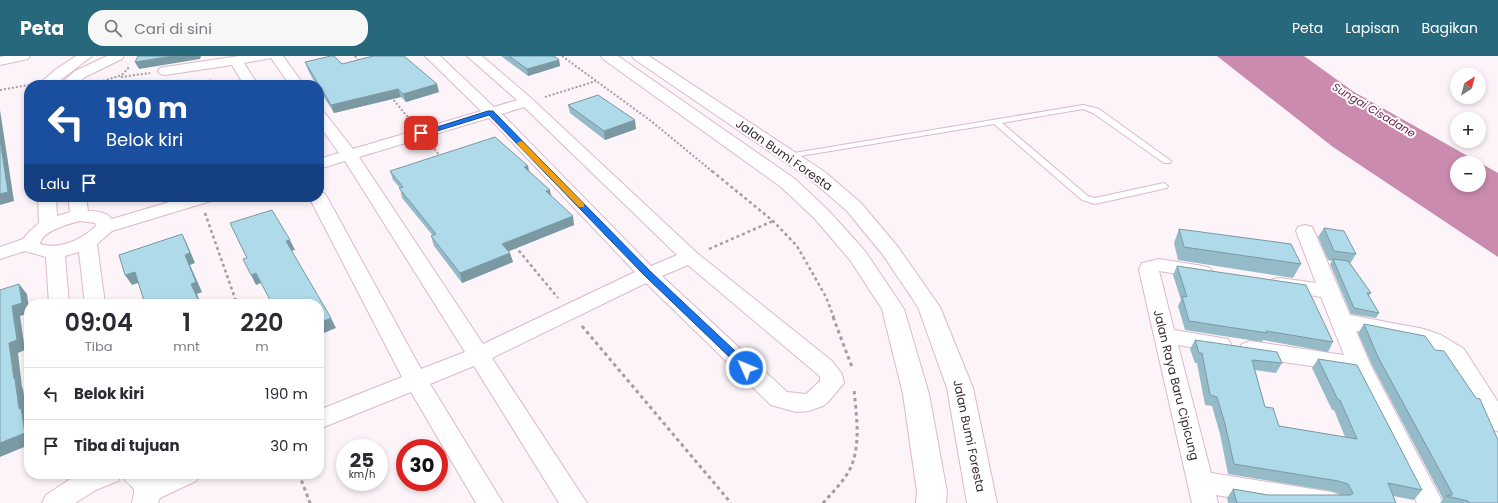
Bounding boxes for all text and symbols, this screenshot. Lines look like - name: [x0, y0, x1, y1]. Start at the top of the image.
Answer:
- search box: [88, 10, 368, 46]
- text: Peta: [20, 15, 64, 42]
- icon: search: [102, 17, 124, 39]
- text: Cari di sini: [134, 18, 212, 39]
- text: Peta: [1292, 18, 1323, 38]
- text: Lapisan: [1345, 18, 1399, 38]
- text: Bagikan: [1421, 18, 1478, 38]
- north arrow: [1450, 68, 1486, 104]
- map controls: [1450, 68, 1486, 192]
- water label: Sungai Cisadane: [1329, 79, 1419, 141]
- text: 190 m: [106, 89, 188, 128]
- icon: left: [40, 96, 92, 148]
- button: +: [1450, 112, 1486, 148]
- street label: Jalan Bumi Foresta: [733, 115, 836, 194]
- pin: [404, 116, 438, 150]
- icon: arrive: [410, 122, 432, 144]
- text: Belok kiri: [106, 127, 183, 152]
- button: −: [1450, 156, 1486, 192]
- icon: arrive: [78, 172, 100, 194]
- text: Lalu: [40, 173, 70, 194]
- text: 09:04: [65, 306, 133, 339]
- text: 1: [182, 306, 191, 339]
- text: 220: [240, 306, 283, 339]
- street label: Jalan Raya Baru Cipicung: [1150, 308, 1203, 462]
- text: Tiba: [85, 337, 113, 356]
- text: mnt: [173, 337, 200, 356]
- text: m: [255, 337, 269, 356]
- position arrow: [725, 347, 767, 389]
- street label: Jalan Bumi Foresta: [949, 378, 990, 494]
- icon: left: [40, 383, 62, 405]
- text: Belok kiri: [74, 383, 144, 404]
- text: 190 m: [265, 383, 308, 404]
- icon: arrive: [40, 435, 62, 457]
- text: Tiba di tujuan: [74, 435, 180, 456]
- text: 30 m: [270, 435, 308, 456]
- speed limit sign: 30: [396, 439, 448, 491]
- text: 25: [350, 446, 374, 474]
- text: km/h: [349, 467, 375, 482]

